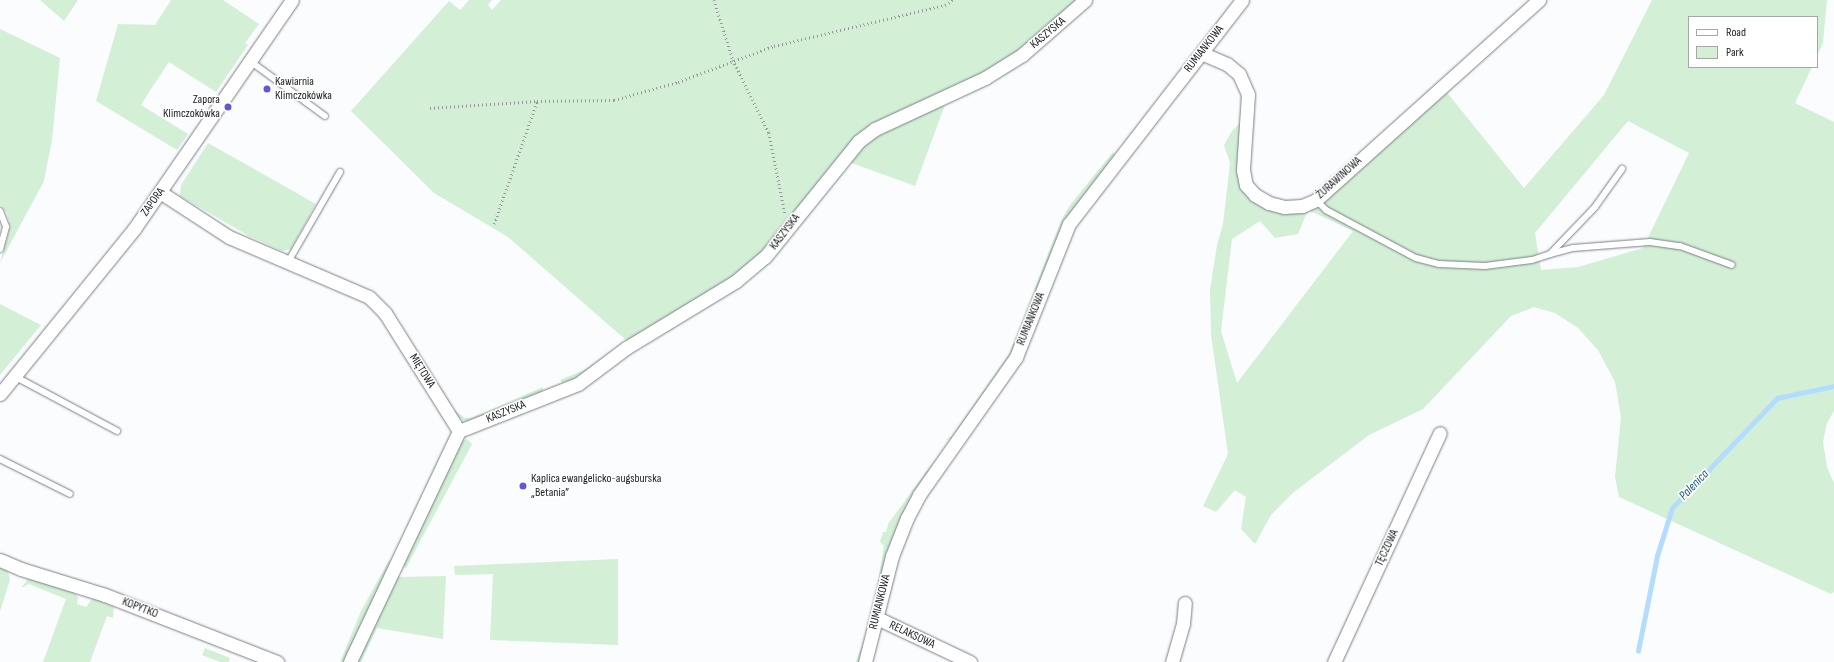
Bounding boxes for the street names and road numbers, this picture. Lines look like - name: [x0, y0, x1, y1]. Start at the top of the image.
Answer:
- street label: KASZYSKA: [1027, 14, 1069, 52]
- street label: RUMIANKOWA: [1181, 23, 1227, 75]
- street label: ŻURAWINOWA: [1313, 154, 1365, 202]
- street label: ZAPORA: [138, 185, 168, 219]
- street label: KASZYSKA: [767, 211, 803, 253]
- street label: RUMIANKOWA: [1014, 290, 1048, 348]
- street label: MIĘTOWA: [406, 351, 438, 391]
- street label: KASZYSKA: [484, 398, 528, 426]
- street label: TĘCZOWA: [1372, 527, 1402, 569]
- street label: RUMIANKOWA: [866, 573, 894, 631]
- street label: KOPYTKO: [120, 595, 160, 621]
- street label: RELAKSOWA: [887, 618, 937, 652]

